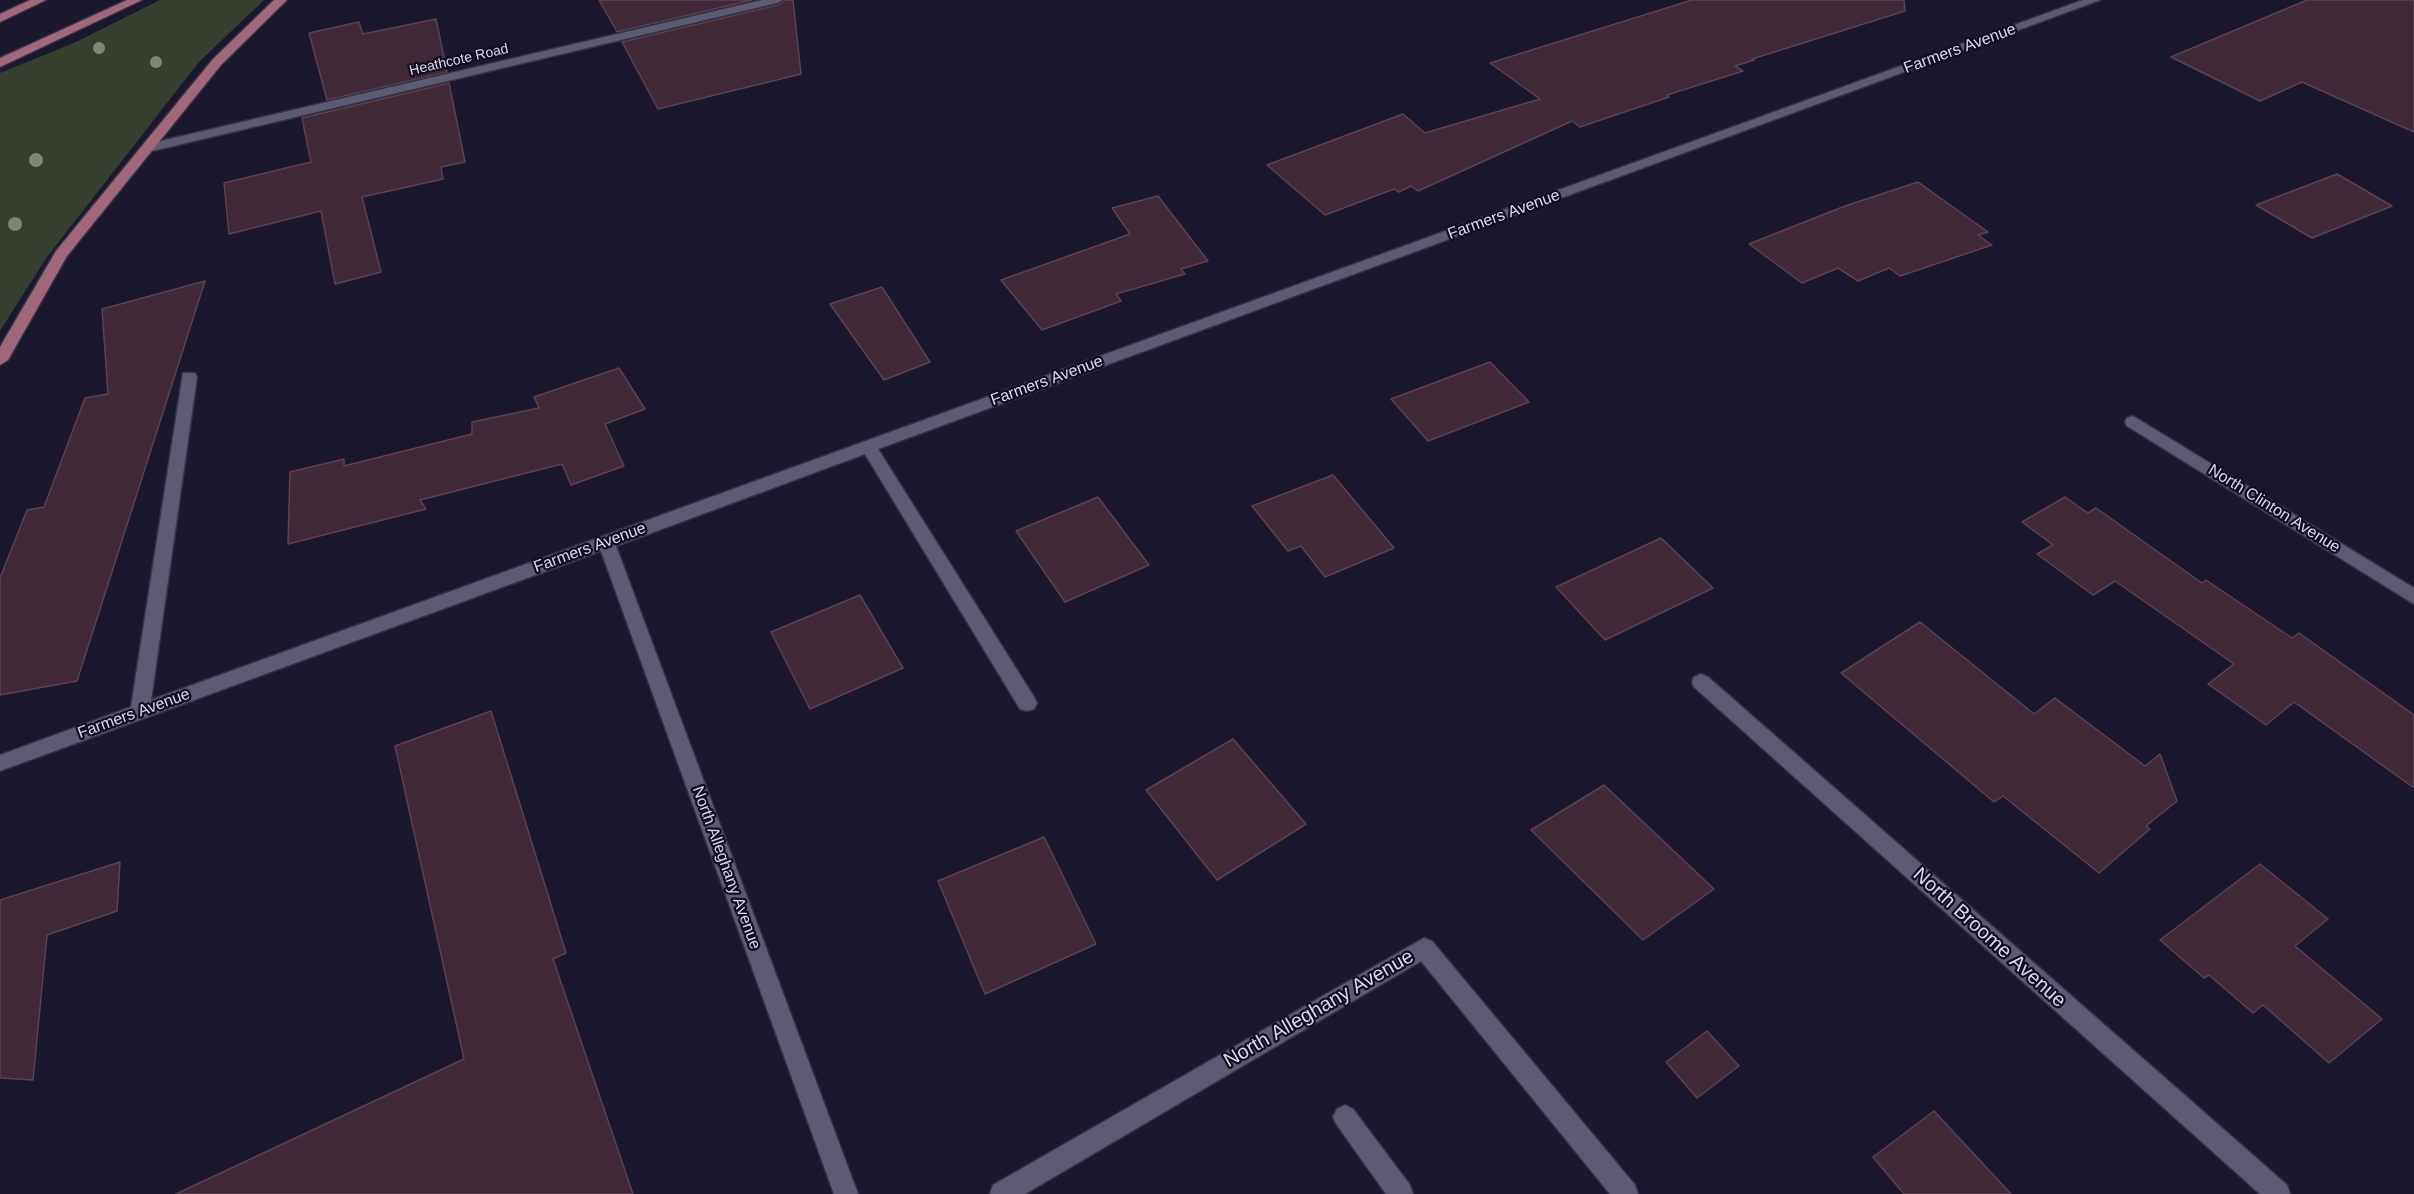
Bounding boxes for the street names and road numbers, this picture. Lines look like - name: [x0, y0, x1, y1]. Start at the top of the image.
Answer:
- street label: Farmers Avenue: [1901, 20, 2019, 78]
- street label: Heathcote Road: [408, 40, 510, 80]
- street label: Farmers Avenue: [1445, 186, 1563, 244]
- street label: Farmers Avenue: [988, 352, 1106, 410]
- street label: North Clinton Avenue: [2205, 461, 2343, 557]
- street label: Farmers Avenue: [531, 519, 649, 577]
- street label: Farmers Avenue: [75, 685, 193, 743]
- street label: North Alleghany Avenue: [688, 784, 764, 952]
- street label: North Broome Avenue: [1908, 863, 2070, 1013]
- street label: North Alleghany Avenue: [1220, 945, 1418, 1073]

